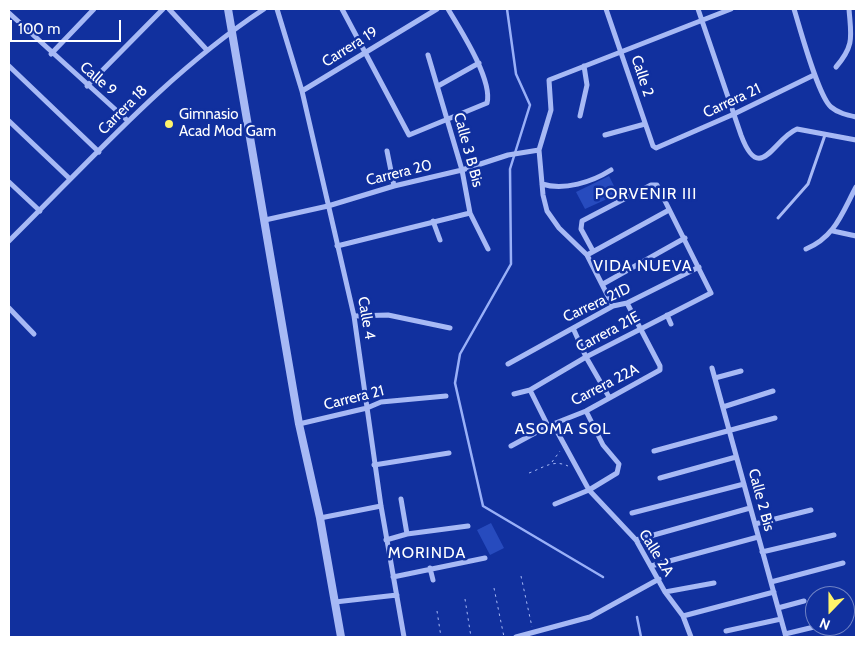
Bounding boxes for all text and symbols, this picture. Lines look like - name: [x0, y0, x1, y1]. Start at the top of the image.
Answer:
- scale bar: [12, 10, 124, 42]
- text: 100 m: [18, 20, 60, 38]
- street label: Carrera 19: [319, 23, 381, 71]
- street label: Calle 2: [627, 53, 657, 99]
- street label: Calle 9: [76, 58, 120, 100]
- street label: Carrera 21: [700, 80, 764, 122]
- street label: Carrera 18: [95, 82, 151, 138]
- place label: Gimnasio Acad Mod Gam: [179, 106, 276, 141]
- street label: Calle 3 B Bis: [449, 111, 487, 189]
- marker: Gimnasio Acad Mod Gam: [163, 118, 175, 130]
- street label: Carrera 20: [364, 156, 434, 190]
- district label: PORVENIR III: [593, 184, 699, 204]
- district label: VIDA NUEVA: [592, 256, 694, 276]
- street label: Carrera 21D: [560, 280, 634, 326]
- street label: Calle 4: [353, 295, 379, 341]
- street label: Carrera 21E: [573, 308, 643, 356]
- street label: Carrera 22A: [568, 360, 642, 410]
- street label: Carrera 21: [322, 382, 386, 414]
- district label: ASOMA SOL: [514, 419, 612, 439]
- street label: Calle 2 Bis: [744, 467, 778, 533]
- street label: Calle 2A: [635, 526, 677, 580]
- district label: MORINDA: [387, 543, 467, 563]
- north arrow: [805, 586, 855, 636]
- text: N: [817, 614, 833, 634]

